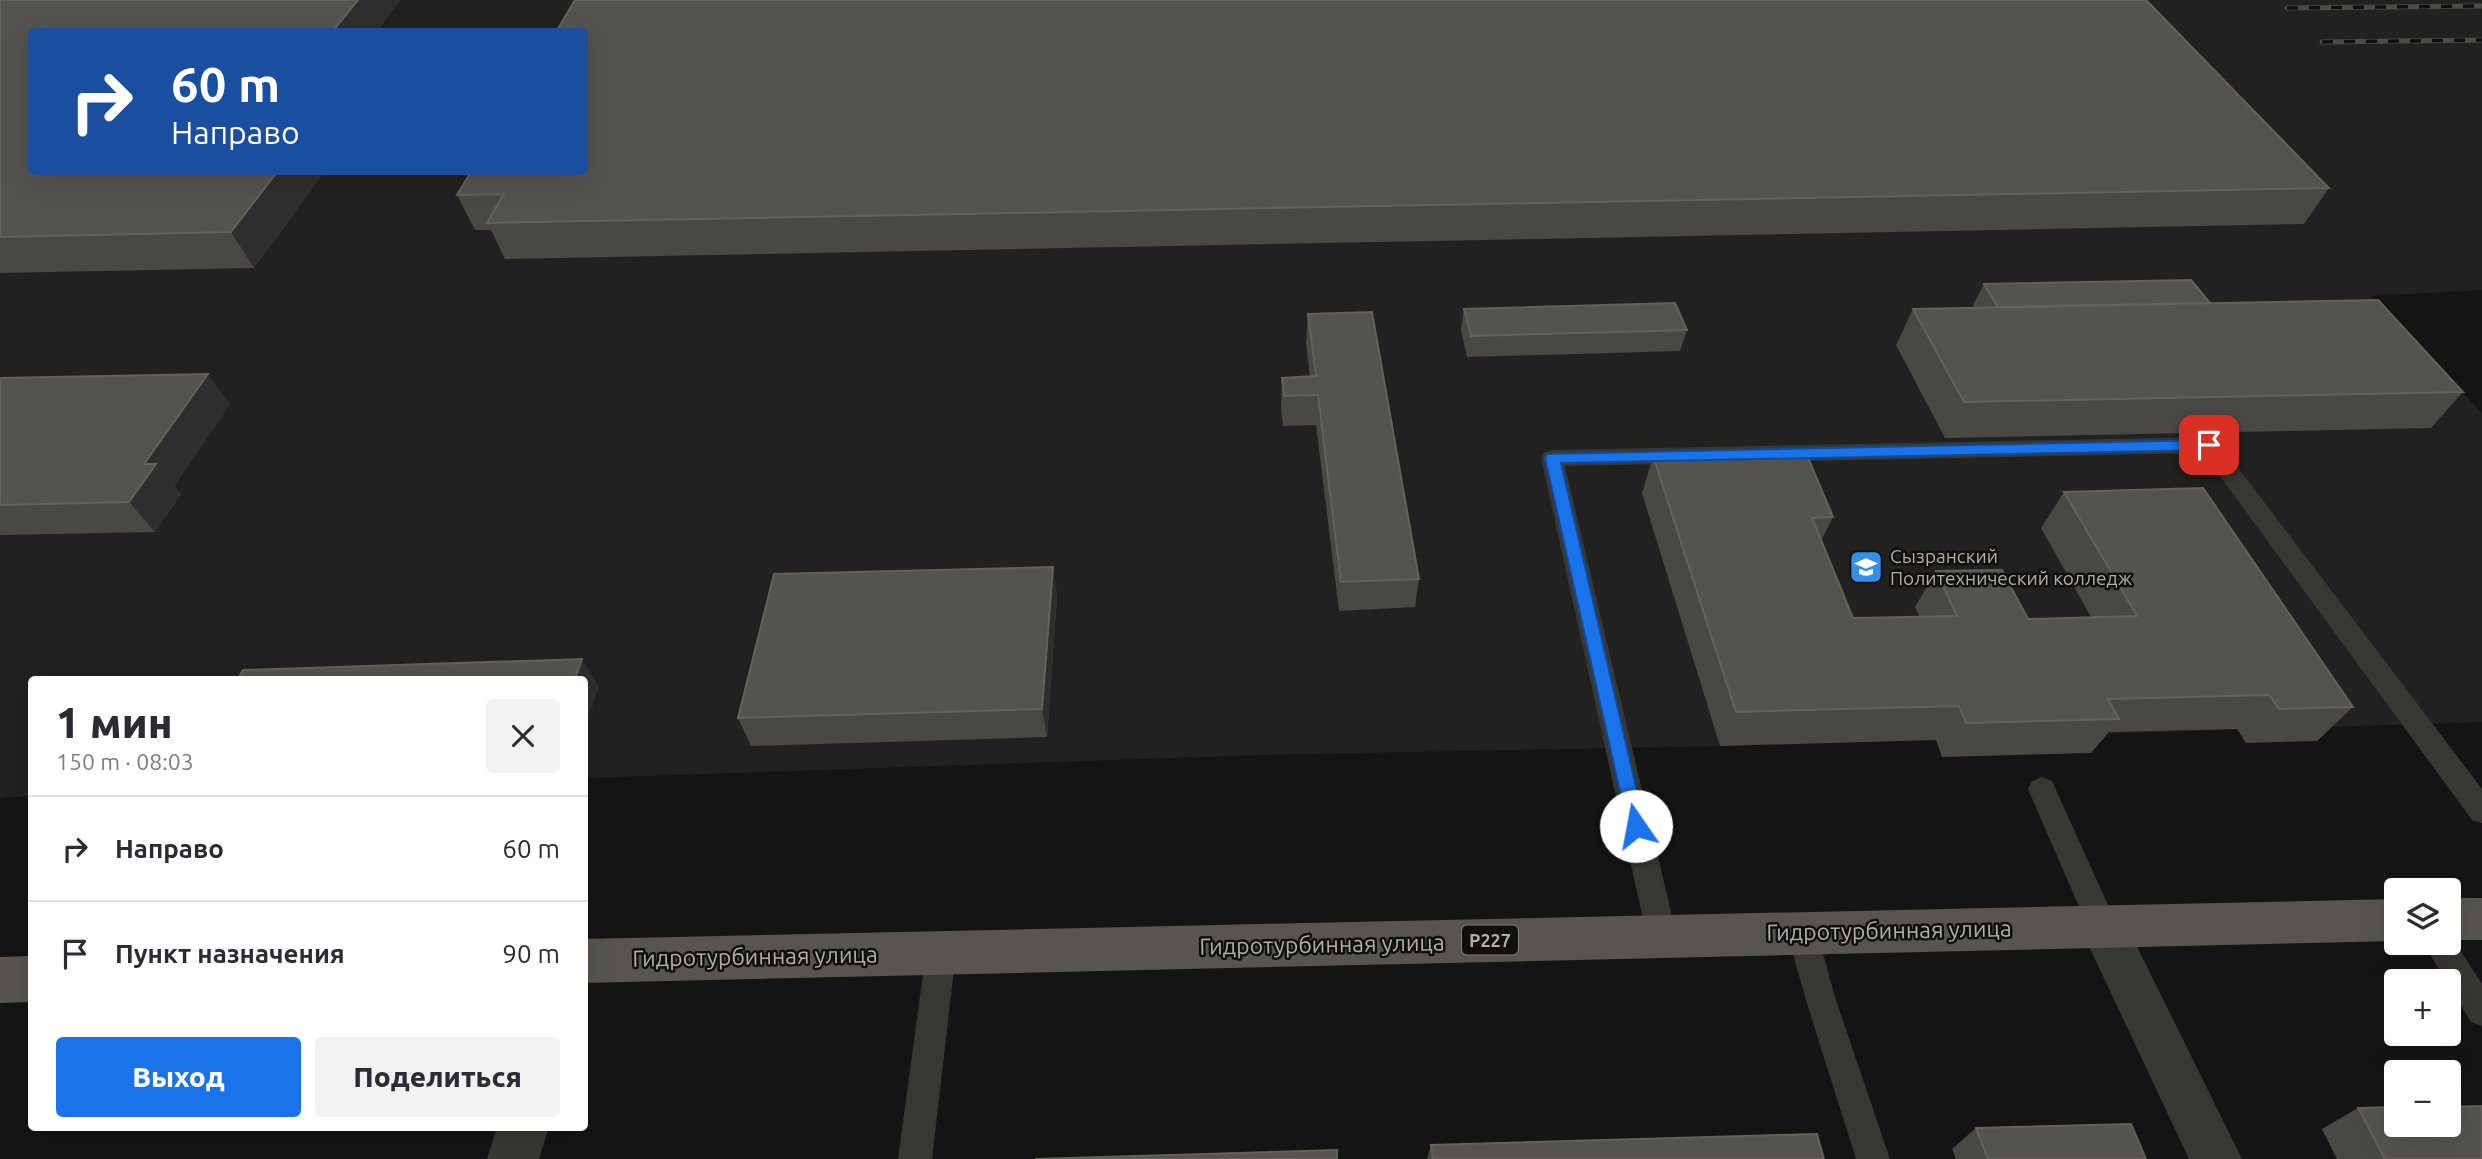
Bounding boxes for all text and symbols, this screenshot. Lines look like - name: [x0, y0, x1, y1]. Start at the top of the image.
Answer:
- icon: right: [56, 56, 147, 147]
- text: 60 m: [171, 56, 280, 111]
- text: Направо: [171, 114, 300, 150]
- pin: [2179, 415, 2239, 475]
- icon: arrive: [2190, 426, 2228, 464]
- place label: Сызранский Политехнический колледж: [1890, 545, 2132, 589]
- school or university icon: Сызранский Политехнический колледж: [1847, 548, 1885, 586]
- text: 1 мин: [56, 699, 173, 746]
- button: close: [486, 699, 560, 773]
- text: 150 m · 08:03: [56, 749, 194, 774]
- position arrow: [1599, 789, 1673, 863]
- icon: right: [56, 830, 94, 868]
- text: Направо: [115, 834, 224, 863]
- text: 60 m: [502, 834, 560, 863]
- map controls: [2384, 878, 2461, 1137]
- button: layers: [2384, 878, 2461, 955]
- street label: Гидротурбинная улица: [1766, 915, 2012, 945]
- road number: Р227: [1462, 925, 1518, 954]
- street label: Гидротурбинная улица: [1199, 929, 1445, 959]
- icon: arrive: [56, 935, 94, 973]
- text: Пункт назначения: [115, 939, 345, 968]
- text: 90 m: [502, 939, 560, 968]
- street label: Гидротурбинная улица: [632, 941, 878, 971]
- button: +: [2384, 969, 2461, 1046]
- button: Выход: [56, 1037, 301, 1117]
- button: Поделиться: [315, 1037, 560, 1117]
- button: −: [2384, 1060, 2461, 1137]

